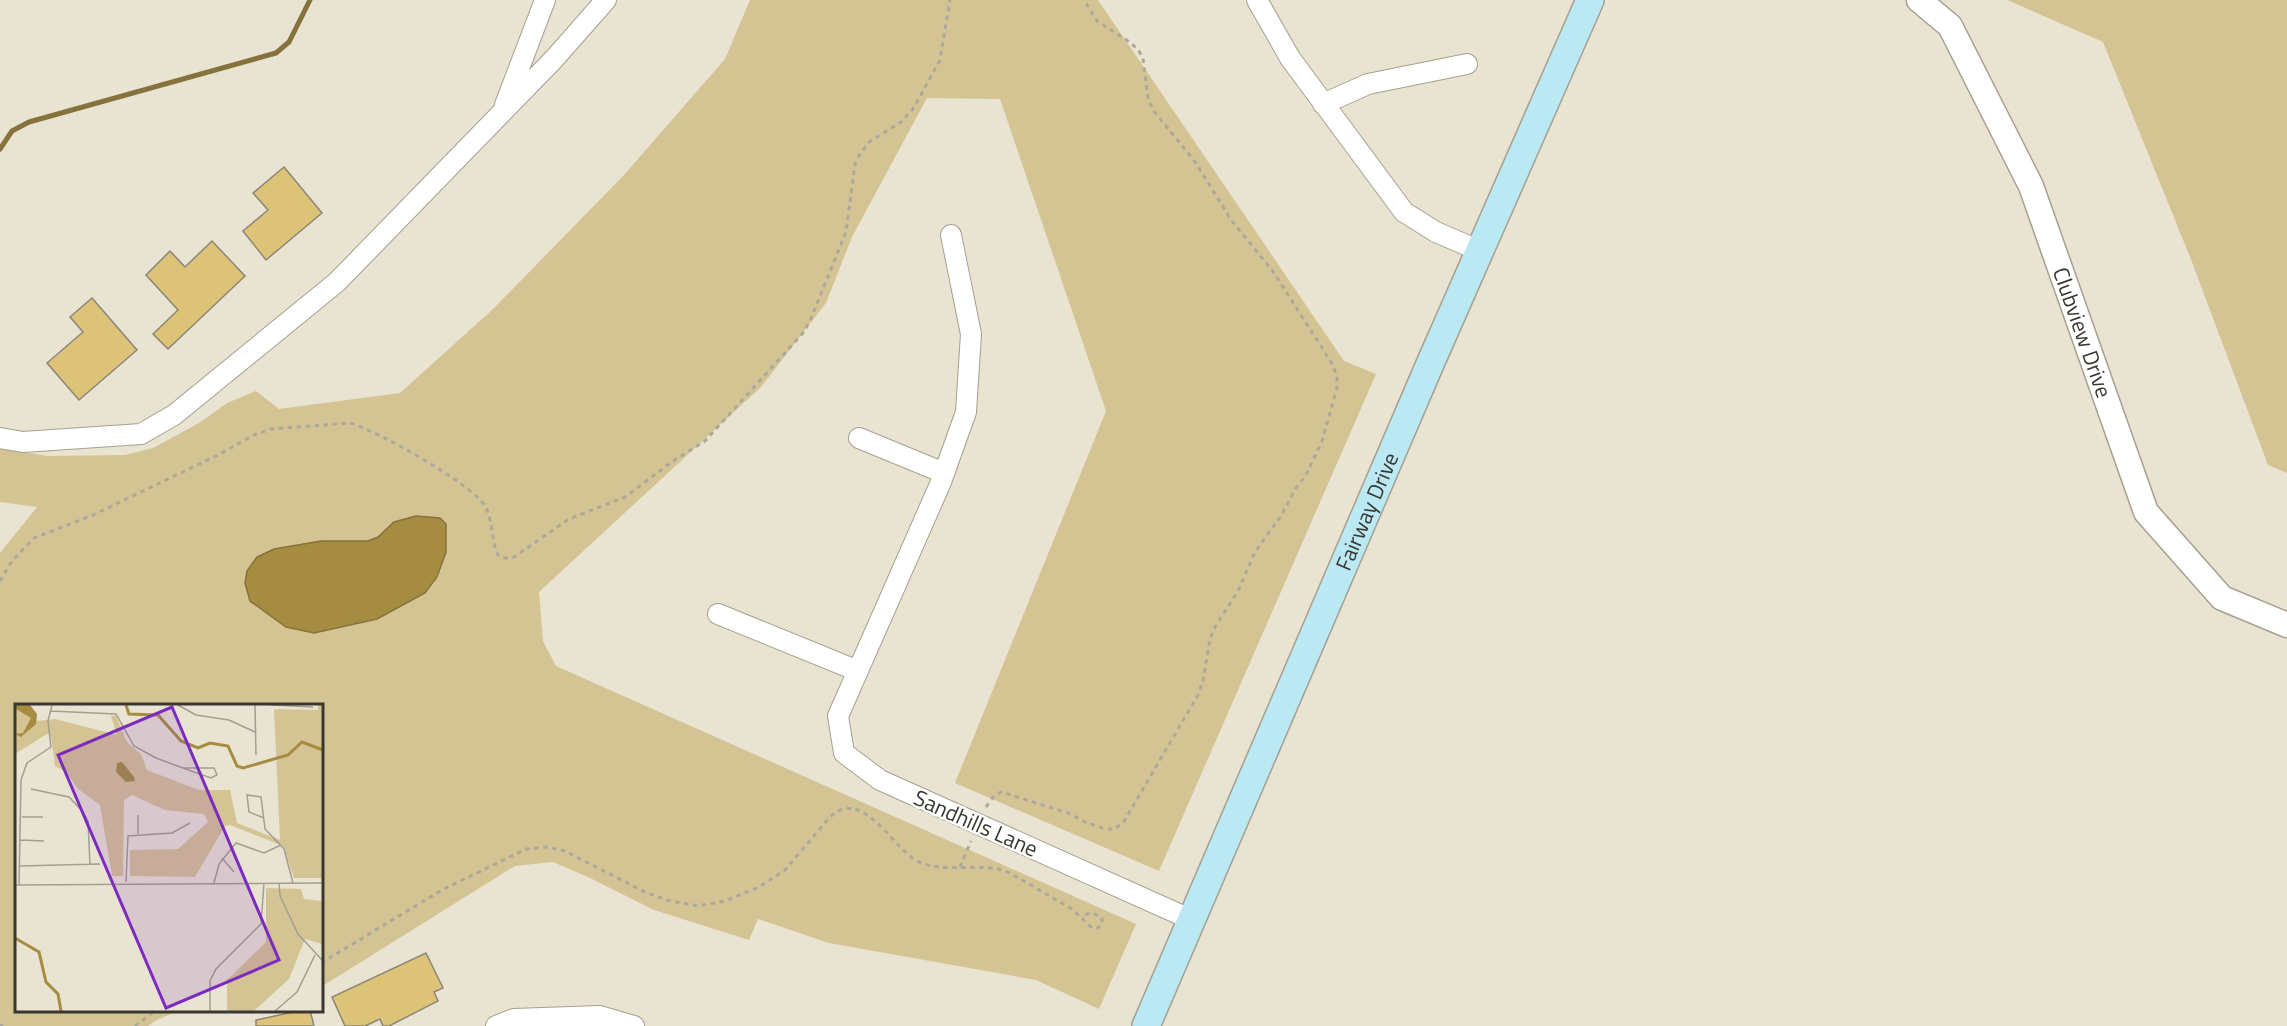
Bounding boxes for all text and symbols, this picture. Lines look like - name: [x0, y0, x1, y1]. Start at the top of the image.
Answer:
- street label: Clubview Drive: [2044, 262, 2121, 402]
- street label: Fairway Drive: [1326, 447, 1407, 576]
- inset map: [15, 704, 322, 1011]
- street label: Sandhills Lane: [908, 780, 1044, 866]

